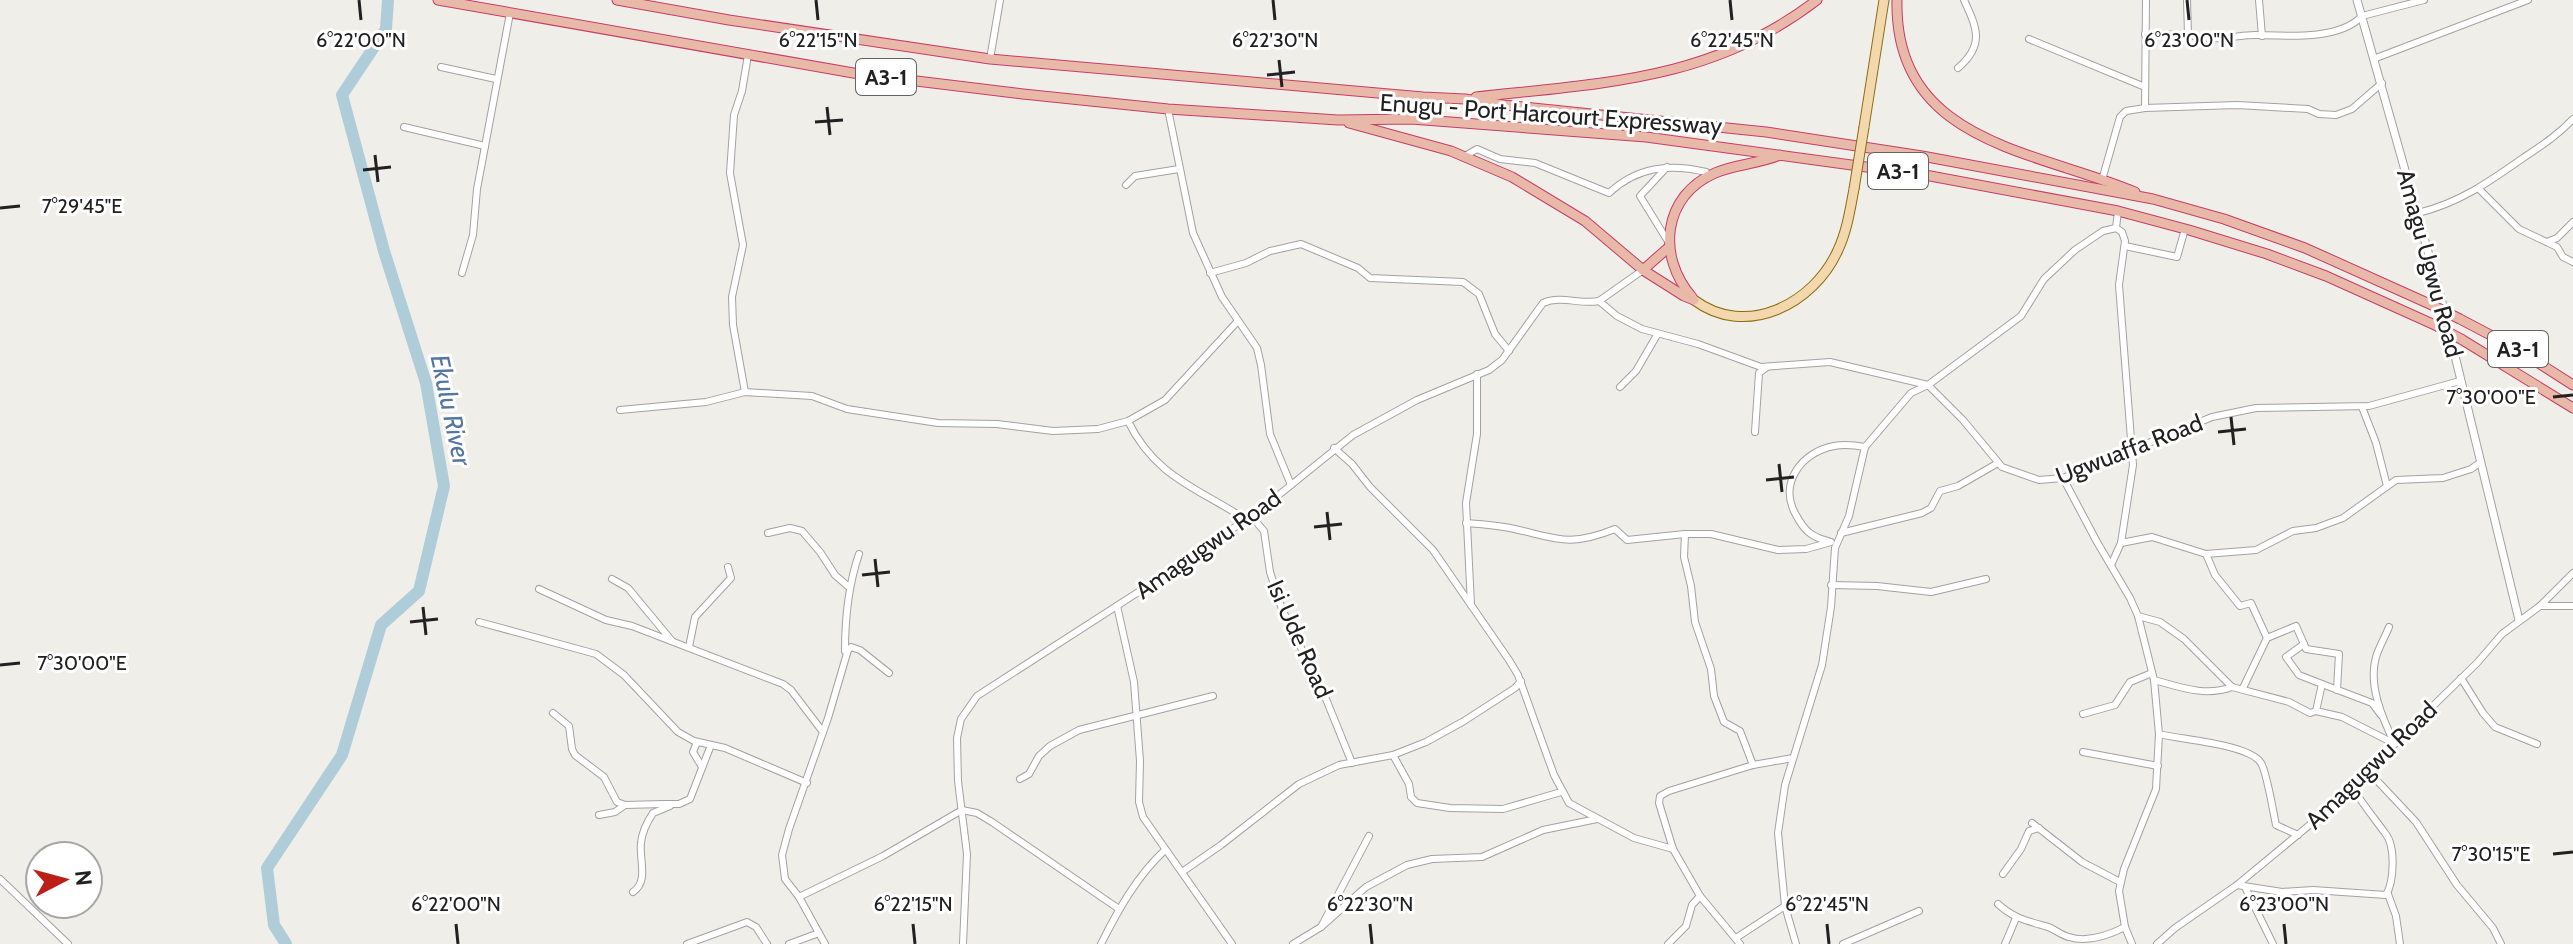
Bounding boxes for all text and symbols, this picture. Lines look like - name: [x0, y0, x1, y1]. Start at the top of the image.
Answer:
- text: 6°22'00"N: [316, 28, 406, 52]
- text: 6°22'15"N: [778, 28, 858, 52]
- text: 6°22'30"N: [1232, 28, 1318, 52]
- text: 6°22'45"N: [1690, 28, 1774, 52]
- text: 6°23'00"N: [2144, 28, 2234, 52]
- road number: A3-1: [856, 59, 916, 95]
- street label: Enugu - Port Harcourt Expressway: [1379, 88, 1723, 140]
- road number: A3-1: [1868, 153, 1928, 189]
- street label: Amagu Ugwu Road: [2391, 166, 2469, 360]
- text: 7°29'45"E: [42, 194, 122, 218]
- road number: A3-1: [2488, 331, 2548, 367]
- water label: Ekulu River: [424, 352, 479, 469]
- text: 7°30'00"E: [2446, 385, 2536, 409]
- street label: Ugwuaffa Road: [2051, 408, 2207, 490]
- street label: Amagugwu Road: [1130, 483, 1286, 605]
- street label: Isi Ude Road: [1261, 575, 1339, 703]
- text: 7°30'00"E: [37, 651, 127, 675]
- street label: Amagugwu Road: [2299, 695, 2443, 835]
- north arrow: [24, 840, 104, 920]
- text: 7°30'15"E: [2452, 842, 2530, 866]
- text: N: [69, 869, 98, 887]
- text: 6°22'00"N: [411, 892, 501, 916]
- text: 6°22'15"N: [873, 892, 953, 916]
- text: 6°22'30"N: [1327, 892, 1413, 916]
- text: 6°22'45"N: [1785, 892, 1869, 916]
- text: 6°23'00"N: [2239, 892, 2329, 916]

